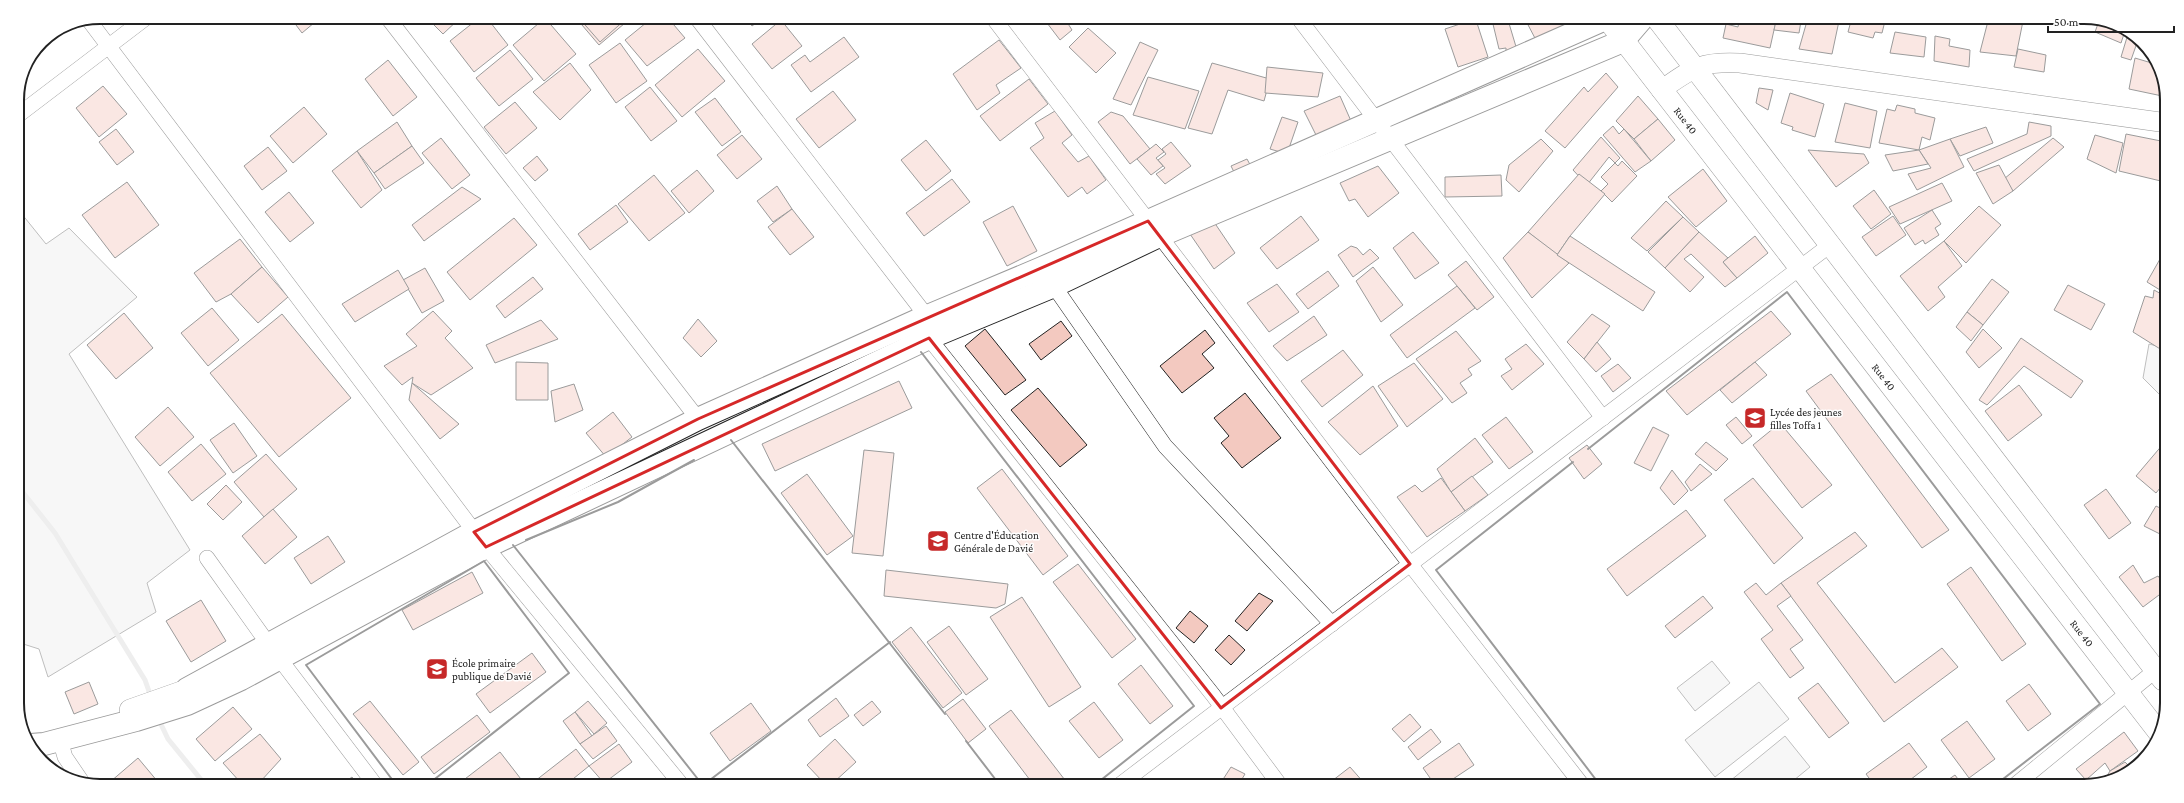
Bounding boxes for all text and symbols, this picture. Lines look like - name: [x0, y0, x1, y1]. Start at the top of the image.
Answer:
- scale bar: [2048, 8, 2174, 34]
- text: 50 m: [2054, 15, 2079, 29]
- street label: Rue 40: [1672, 105, 1700, 136]
- street label: Rue 40: [1870, 361, 1898, 393]
- school or university icon: Lycée des jeunes filles Toffa 1: [1742, 405, 1768, 431]
- place label: Lycée des jeunes filles Toffa 1: [1770, 406, 1842, 431]
- school or university icon: Centre d'Éducation Générale de Davié: [925, 528, 951, 554]
- place label: Centre d'Éducation Générale de Davié: [954, 529, 1039, 554]
- street label: Rue 40: [2068, 617, 2096, 649]
- school or university icon: École primaire publique de Davié: [424, 656, 450, 682]
- place label: École primaire publique de Davié: [452, 657, 531, 683]

